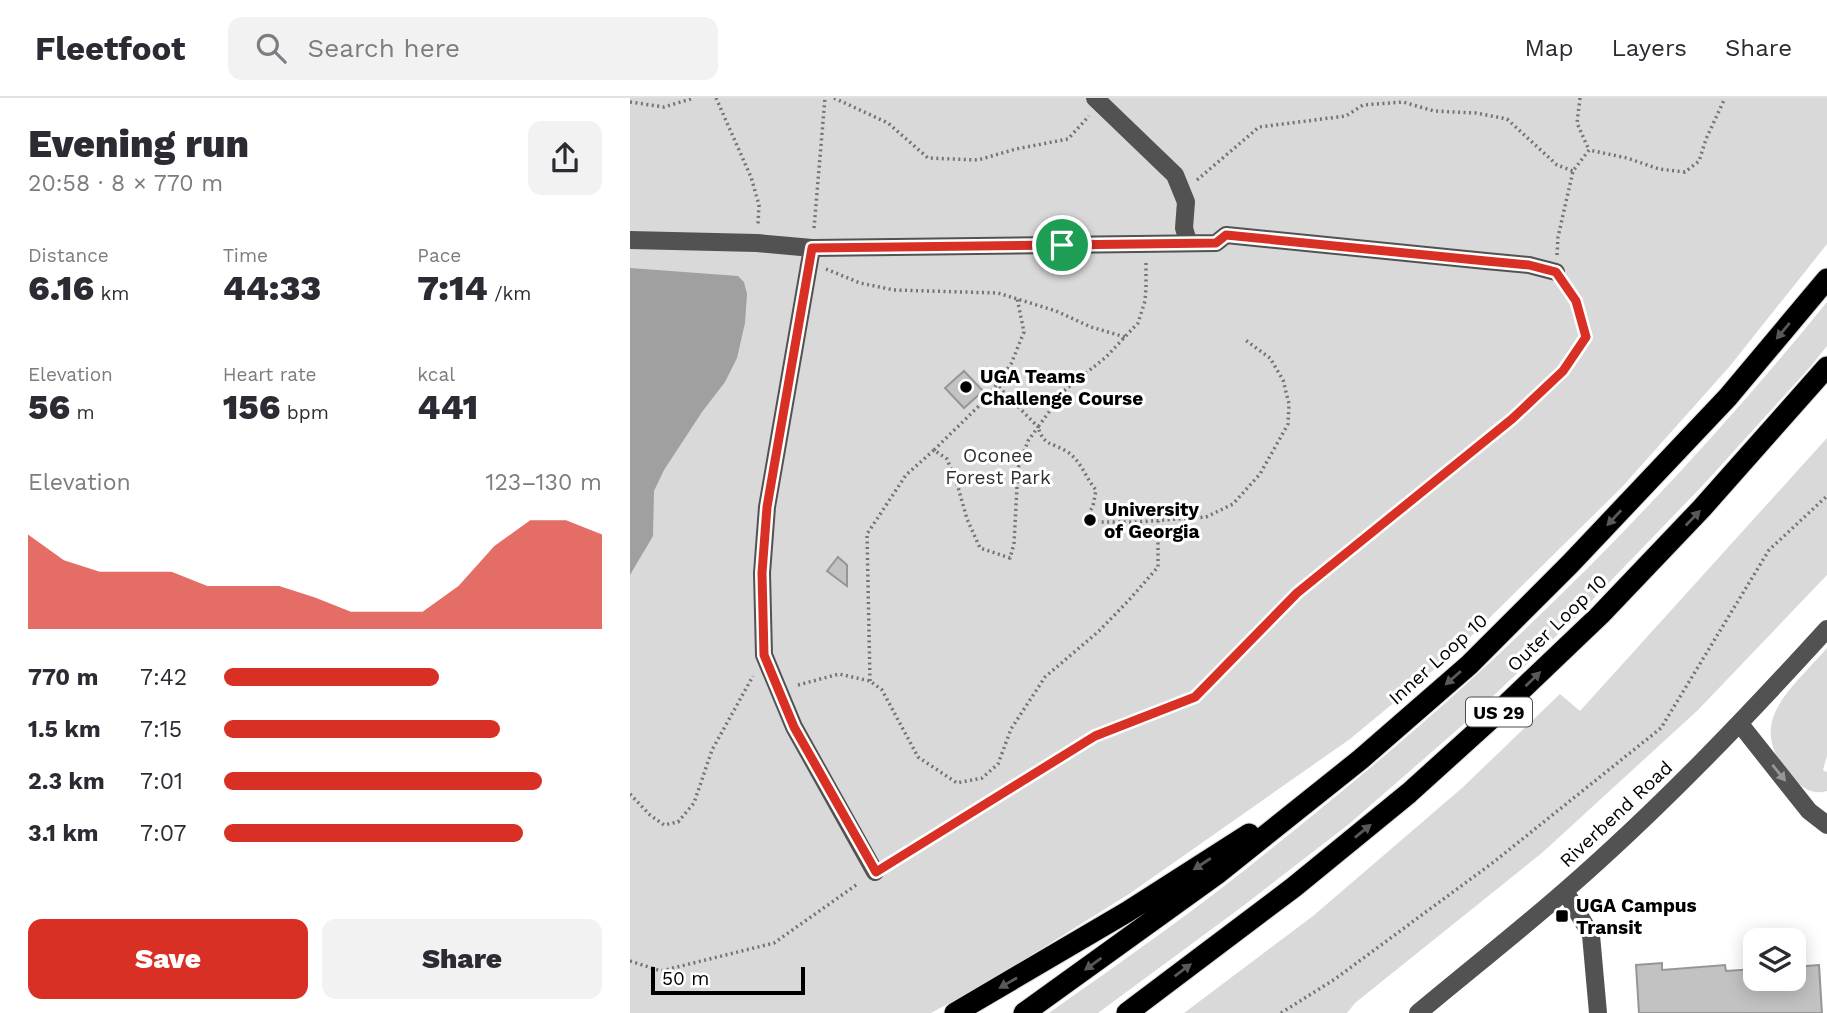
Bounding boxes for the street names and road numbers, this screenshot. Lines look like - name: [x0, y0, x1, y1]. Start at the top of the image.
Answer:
- street label: Outer Loop 10: [1502, 570, 1612, 676]
- street label: Inner Loop 10: [1384, 609, 1492, 709]
- road number: US 29: [1466, 698, 1532, 726]
- street label: Riverbend Road: [1555, 756, 1677, 872]

